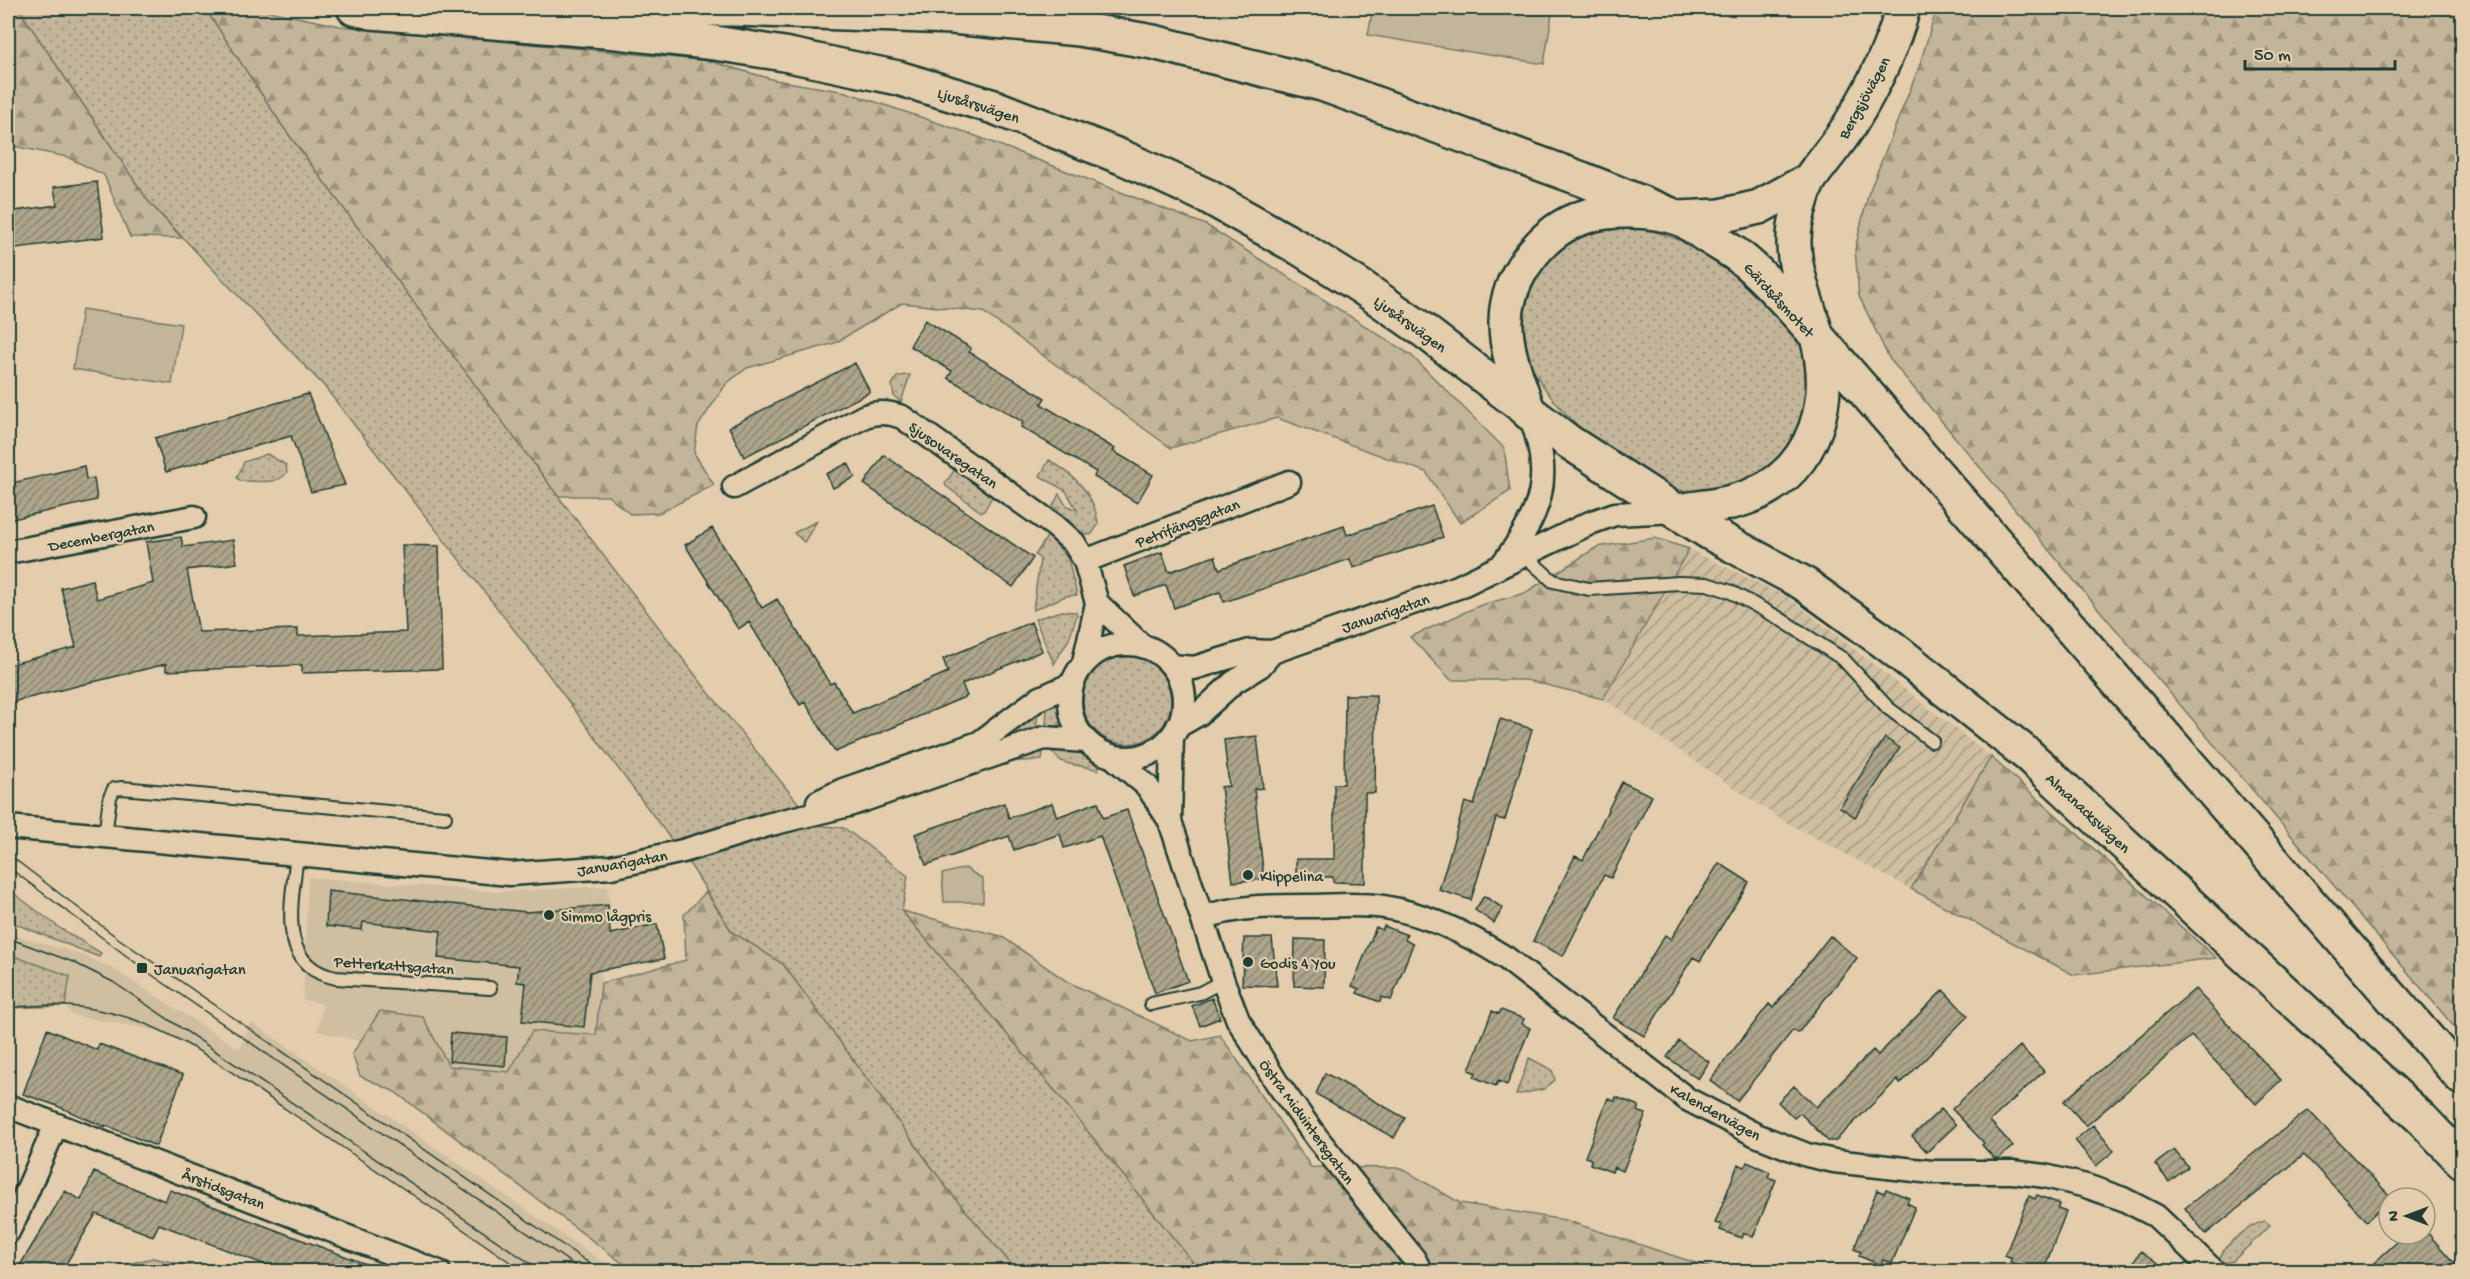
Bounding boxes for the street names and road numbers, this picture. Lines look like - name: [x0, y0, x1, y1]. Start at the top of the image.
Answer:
- street label: Bergsjövägen: [1835, 54, 1897, 144]
- street label: Ljusårsvägen: [934, 85, 1022, 130]
- street label: Gärdsåsmotet: [1738, 260, 1818, 344]
- street label: Ljusårsvägen: [1369, 293, 1449, 359]
- street label: Sjusovaregatan: [904, 419, 1001, 495]
- street label: Petrifängsgatan: [1133, 497, 1243, 554]
- street label: Decembergatan: [46, 519, 156, 558]
- street label: Januarigatan: [1340, 591, 1433, 639]
- street label: Almanacksvägen: [2040, 770, 2133, 859]
- street label: Januarigatan: [576, 848, 670, 883]
- street label: Petterkattsgatan: [332, 954, 455, 981]
- street label: Östra Midvintersgatan: [1253, 1057, 1357, 1190]
- street label: Kalendervägen: [1665, 1081, 1764, 1147]
- street label: Årstidsgatan: [179, 1166, 268, 1216]

